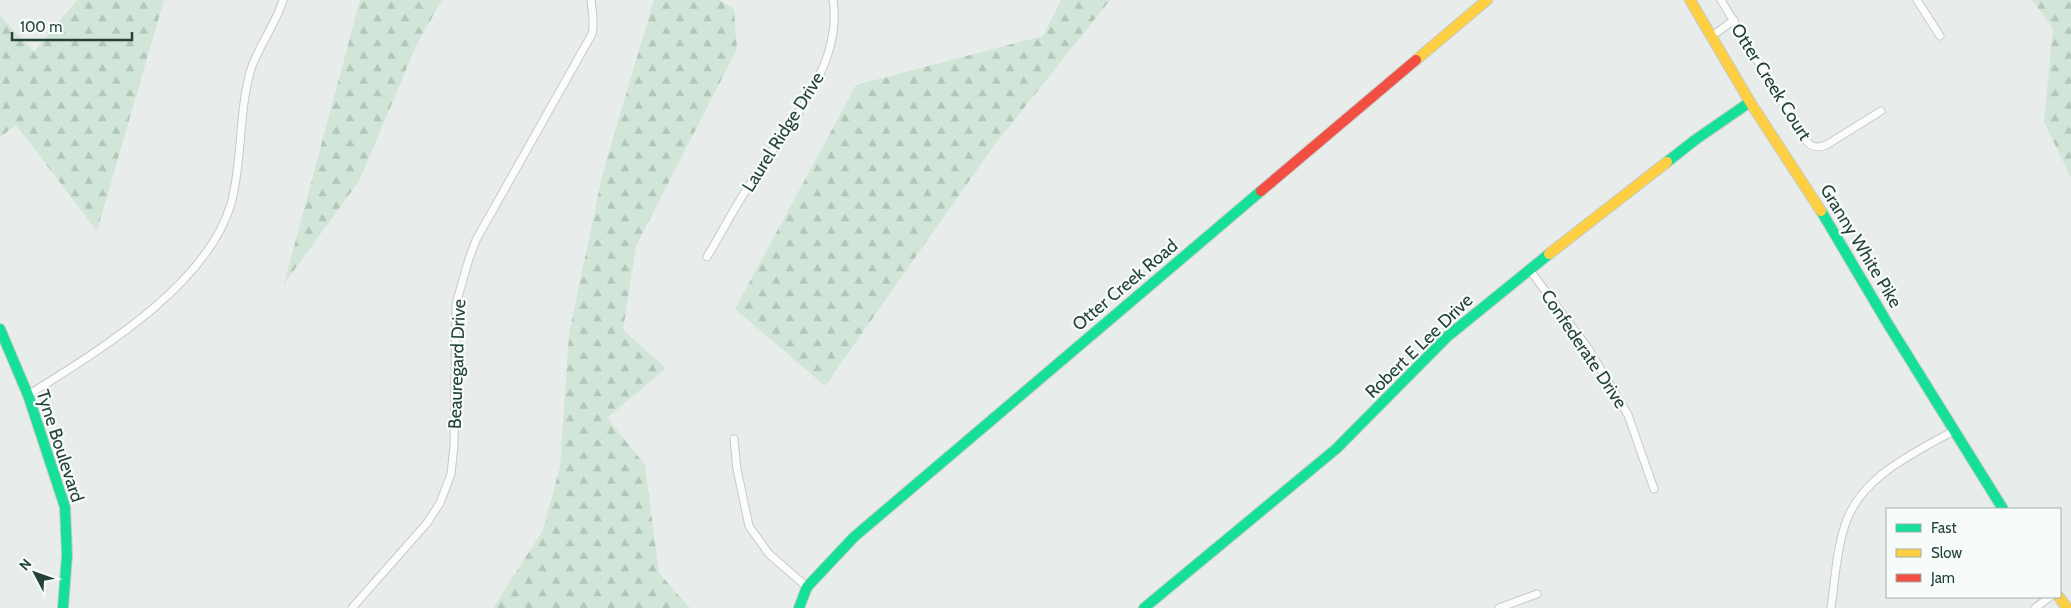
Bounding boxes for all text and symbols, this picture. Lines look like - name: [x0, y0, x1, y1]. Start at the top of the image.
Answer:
- scale bar: [12, 10, 132, 42]
- text: 100 m: [20, 18, 62, 36]
- street label: Otter Creek Court: [1726, 19, 1816, 145]
- street label: Laurel Ridge Drive: [737, 68, 829, 196]
- street label: Granny White Pike: [1816, 180, 1906, 312]
- street label: Otter Creek Road: [1068, 235, 1182, 335]
- street label: Confederate Drive: [1536, 285, 1632, 413]
- street label: Robert E Lee Drive: [1361, 289, 1477, 403]
- street label: Beauregard Drive: [444, 299, 470, 429]
- street label: Tyne Boulevard: [32, 387, 88, 505]
- legend: [1886, 508, 2061, 598]
- text: Fast: [1931, 519, 1956, 537]
- text: Slow: [1931, 544, 1962, 562]
- north arrow: [10, 548, 60, 598]
- text: N: [15, 555, 35, 574]
- text: Jam: [1930, 569, 1955, 587]

